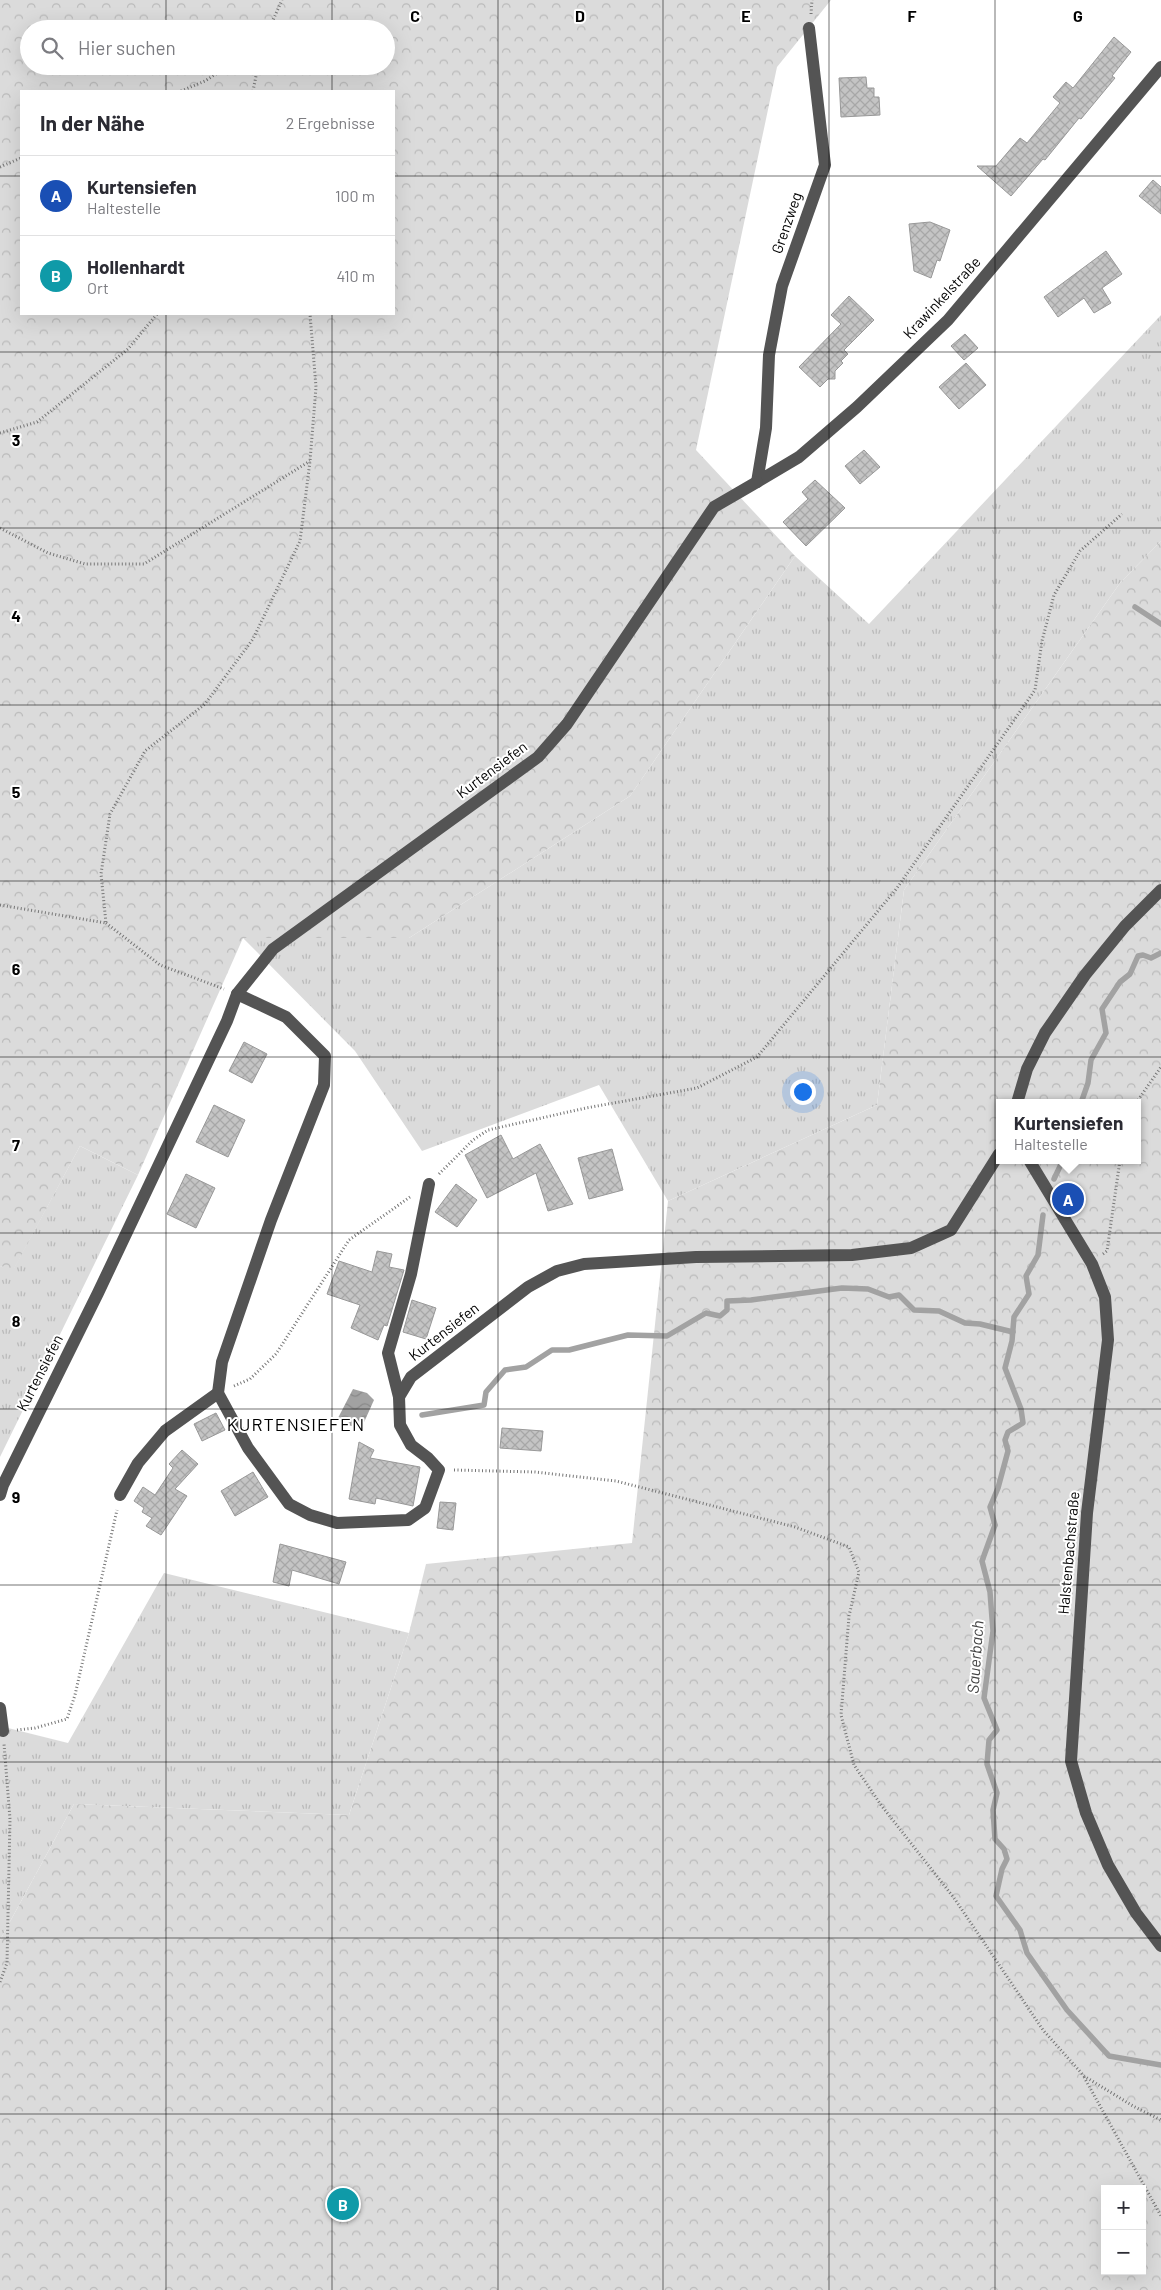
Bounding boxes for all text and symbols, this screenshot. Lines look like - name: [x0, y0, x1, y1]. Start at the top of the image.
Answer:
- text: C: [410, 6, 420, 25]
- text: D: [575, 6, 585, 25]
- text: E: [741, 6, 751, 25]
- text: F: [908, 6, 917, 25]
- text: G: [1073, 6, 1083, 25]
- search box: [20, 20, 395, 75]
- icon: search: [38, 34, 66, 62]
- text: Hier suchen: [78, 36, 176, 59]
- text: In der Nähe: [40, 110, 145, 135]
- text: 2 Ergebnisse: [286, 113, 375, 132]
- text: Kurtensiefen: [87, 175, 197, 198]
- text: A: [51, 186, 61, 205]
- text: 100 m: [335, 186, 375, 205]
- street label: Grenzweg: [767, 190, 805, 256]
- text: Haltestelle: [87, 198, 161, 217]
- street label: Krawinkelstraße: [899, 253, 984, 342]
- text: Hollenhardt: [87, 255, 185, 278]
- text: B: [51, 266, 61, 285]
- text: 410 m: [337, 266, 375, 285]
- text: Ort: [87, 278, 109, 297]
- text: 3: [12, 430, 20, 449]
- text: 4: [11, 606, 21, 625]
- street label: Kurtensiefen: [453, 737, 530, 802]
- text: 5: [12, 782, 21, 801]
- text: 6: [12, 959, 21, 978]
- your location: [790, 1079, 816, 1105]
- popup: [996, 1099, 1141, 1164]
- text: Kurtensiefen: [1014, 1111, 1123, 1134]
- text: Haltestelle: [1014, 1134, 1088, 1153]
- text: 7: [12, 1135, 20, 1154]
- pin: A: [1052, 1180, 1084, 1218]
- street label: Kurtensiefen: [405, 1298, 482, 1364]
- text: 8: [12, 1311, 21, 1330]
- street label: Kurtensiefen: [12, 1331, 66, 1414]
- district label: KURTENSIEFEN: [227, 1413, 365, 1435]
- text: 9: [12, 1487, 20, 1506]
- street label: Halstenbachstraße: [1054, 1491, 1082, 1615]
- water label: Sauerbach: [962, 1620, 987, 1694]
- pin: B: [327, 2185, 359, 2223]
- map controls: [1101, 2185, 1146, 2275]
- button: +: [1101, 2185, 1146, 2230]
- button: −: [1101, 2230, 1146, 2275]

